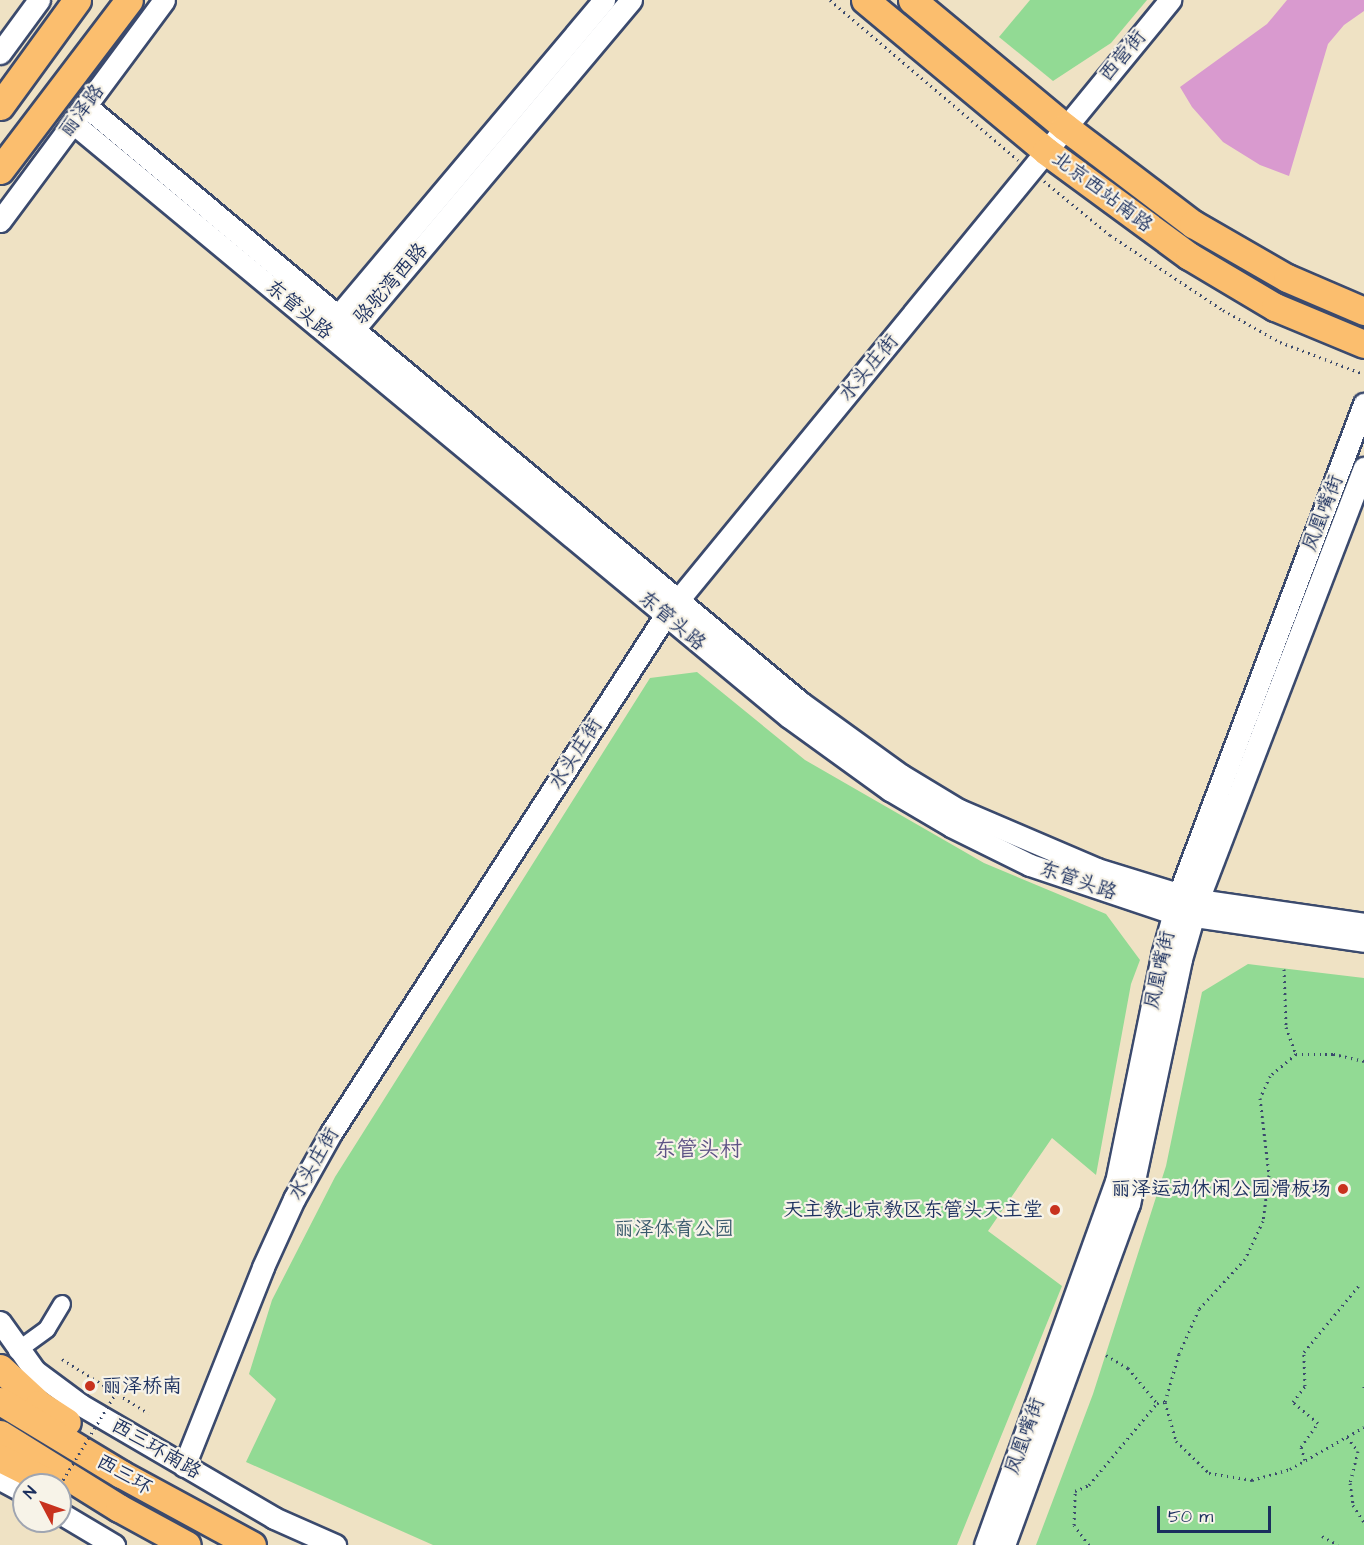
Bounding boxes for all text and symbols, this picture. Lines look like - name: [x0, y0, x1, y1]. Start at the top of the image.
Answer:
- street label: 西营街: [1095, 25, 1151, 87]
- street label: 丽泽路: [54, 80, 110, 142]
- street label: 北京西站南路: [1047, 146, 1157, 238]
- street label: 骆驼湾西路: [349, 238, 433, 330]
- street label: 东管头路: [261, 275, 337, 345]
- street label: 水头庄街: [834, 330, 904, 406]
- street label: 凤凰嘴街: [1297, 471, 1349, 555]
- street label: 东管头路: [634, 586, 710, 656]
- street label: 水头庄街: [544, 714, 608, 794]
- street label: 东管头路: [1036, 857, 1120, 905]
- street label: 凤凰嘴街: [1140, 928, 1180, 1012]
- street label: 水头庄街: [284, 1123, 344, 1205]
- district label: 东管头村: [654, 1137, 742, 1163]
- place label: 丽泽运动休闲公园滑板场: [1111, 1177, 1331, 1201]
- marker: 丽泽运动休闲公园滑板场: [1336, 1182, 1350, 1196]
- place label: 天主教北京教区东管头天主堂: [783, 1198, 1043, 1222]
- marker: 天主教北京教区东管头天主堂: [1048, 1203, 1062, 1217]
- park label: 丽泽体育公园: [614, 1217, 734, 1241]
- place label: 丽泽桥南: [102, 1374, 182, 1398]
- marker: 丽泽桥南: [83, 1379, 97, 1393]
- street label: 凤凰嘴街: [1000, 1394, 1050, 1478]
- street label: 西三环南路: [107, 1414, 205, 1484]
- street label: 西三环: [92, 1450, 156, 1500]
- north arrow: [12, 1473, 72, 1533]
- text: N: [18, 1482, 42, 1504]
- scale bar: [1160, 1494, 1274, 1532]
- text: 50 m: [1168, 1504, 1213, 1529]

